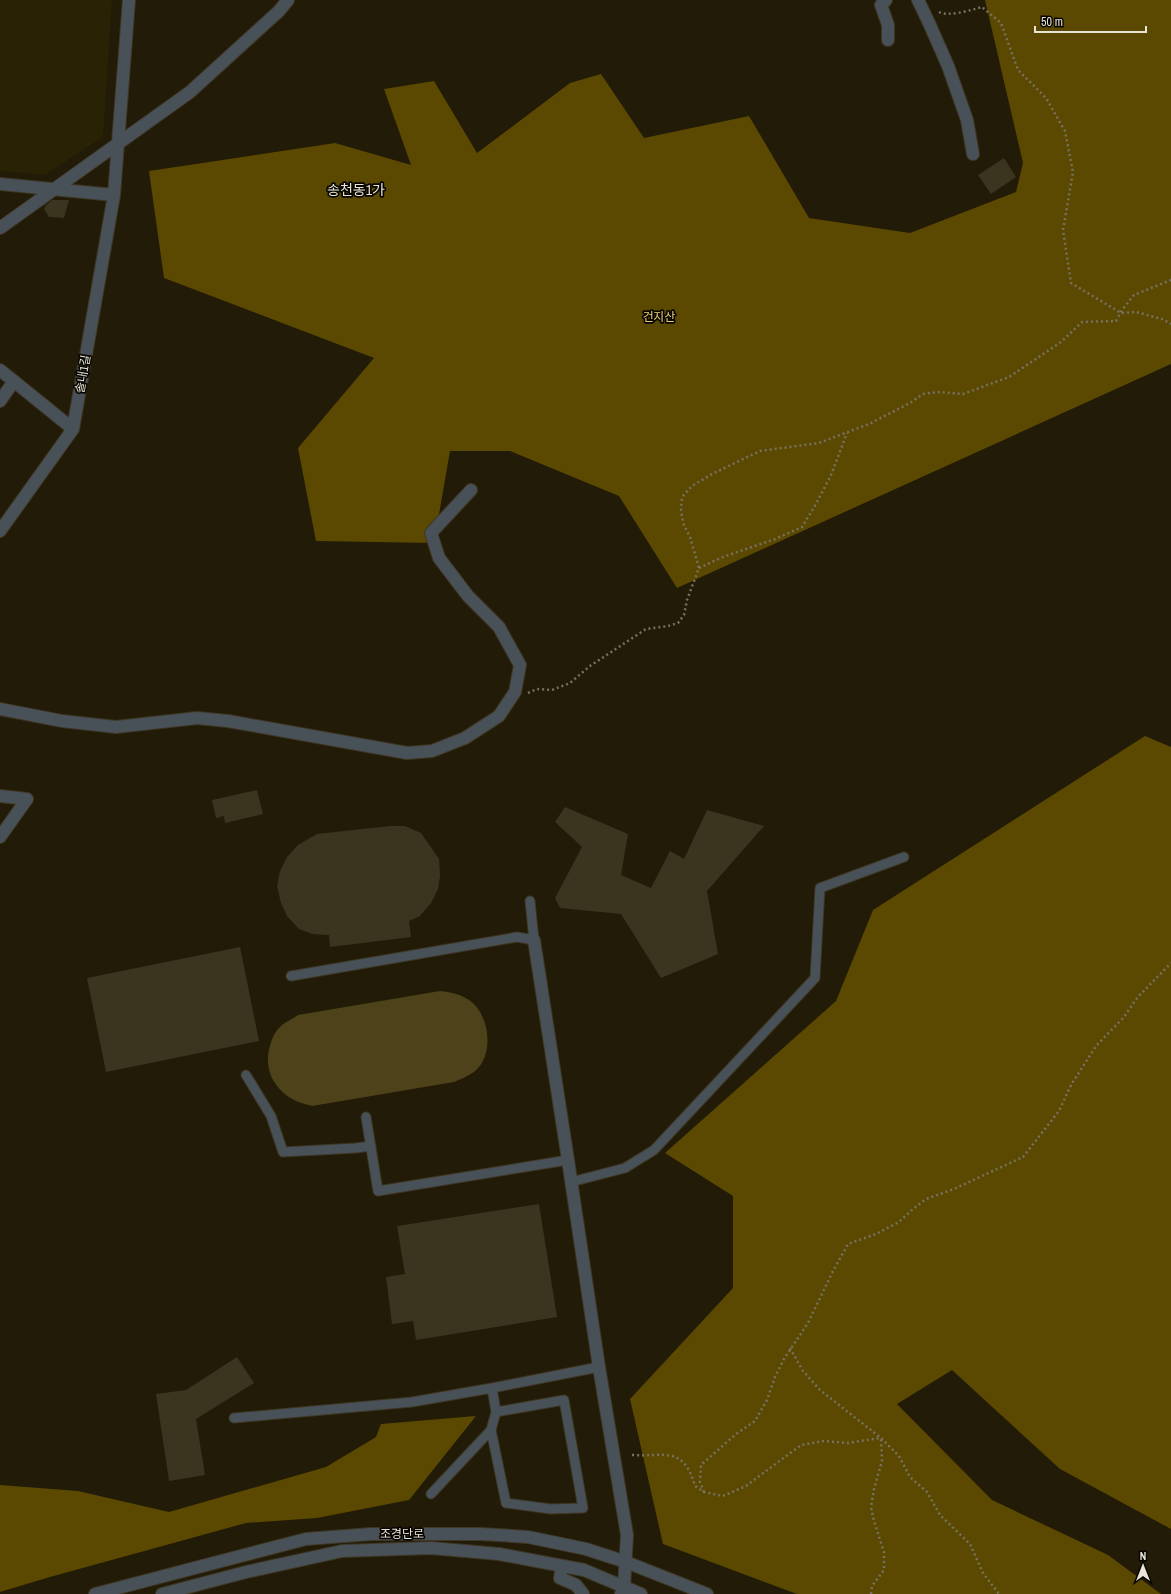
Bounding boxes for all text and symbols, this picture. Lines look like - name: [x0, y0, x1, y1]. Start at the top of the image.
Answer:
- scale bar: [1035, 8, 1146, 34]
- text: 50 m: [1041, 14, 1063, 30]
- district label: 송천동1가: [327, 181, 385, 199]
- park label: 건지산: [642, 309, 676, 325]
- street label: 솔내1길: [72, 354, 94, 394]
- street label: 조경단로: [380, 1526, 424, 1542]
- north arrow: [1123, 1546, 1163, 1586]
- text: N: [1140, 1549, 1146, 1563]

